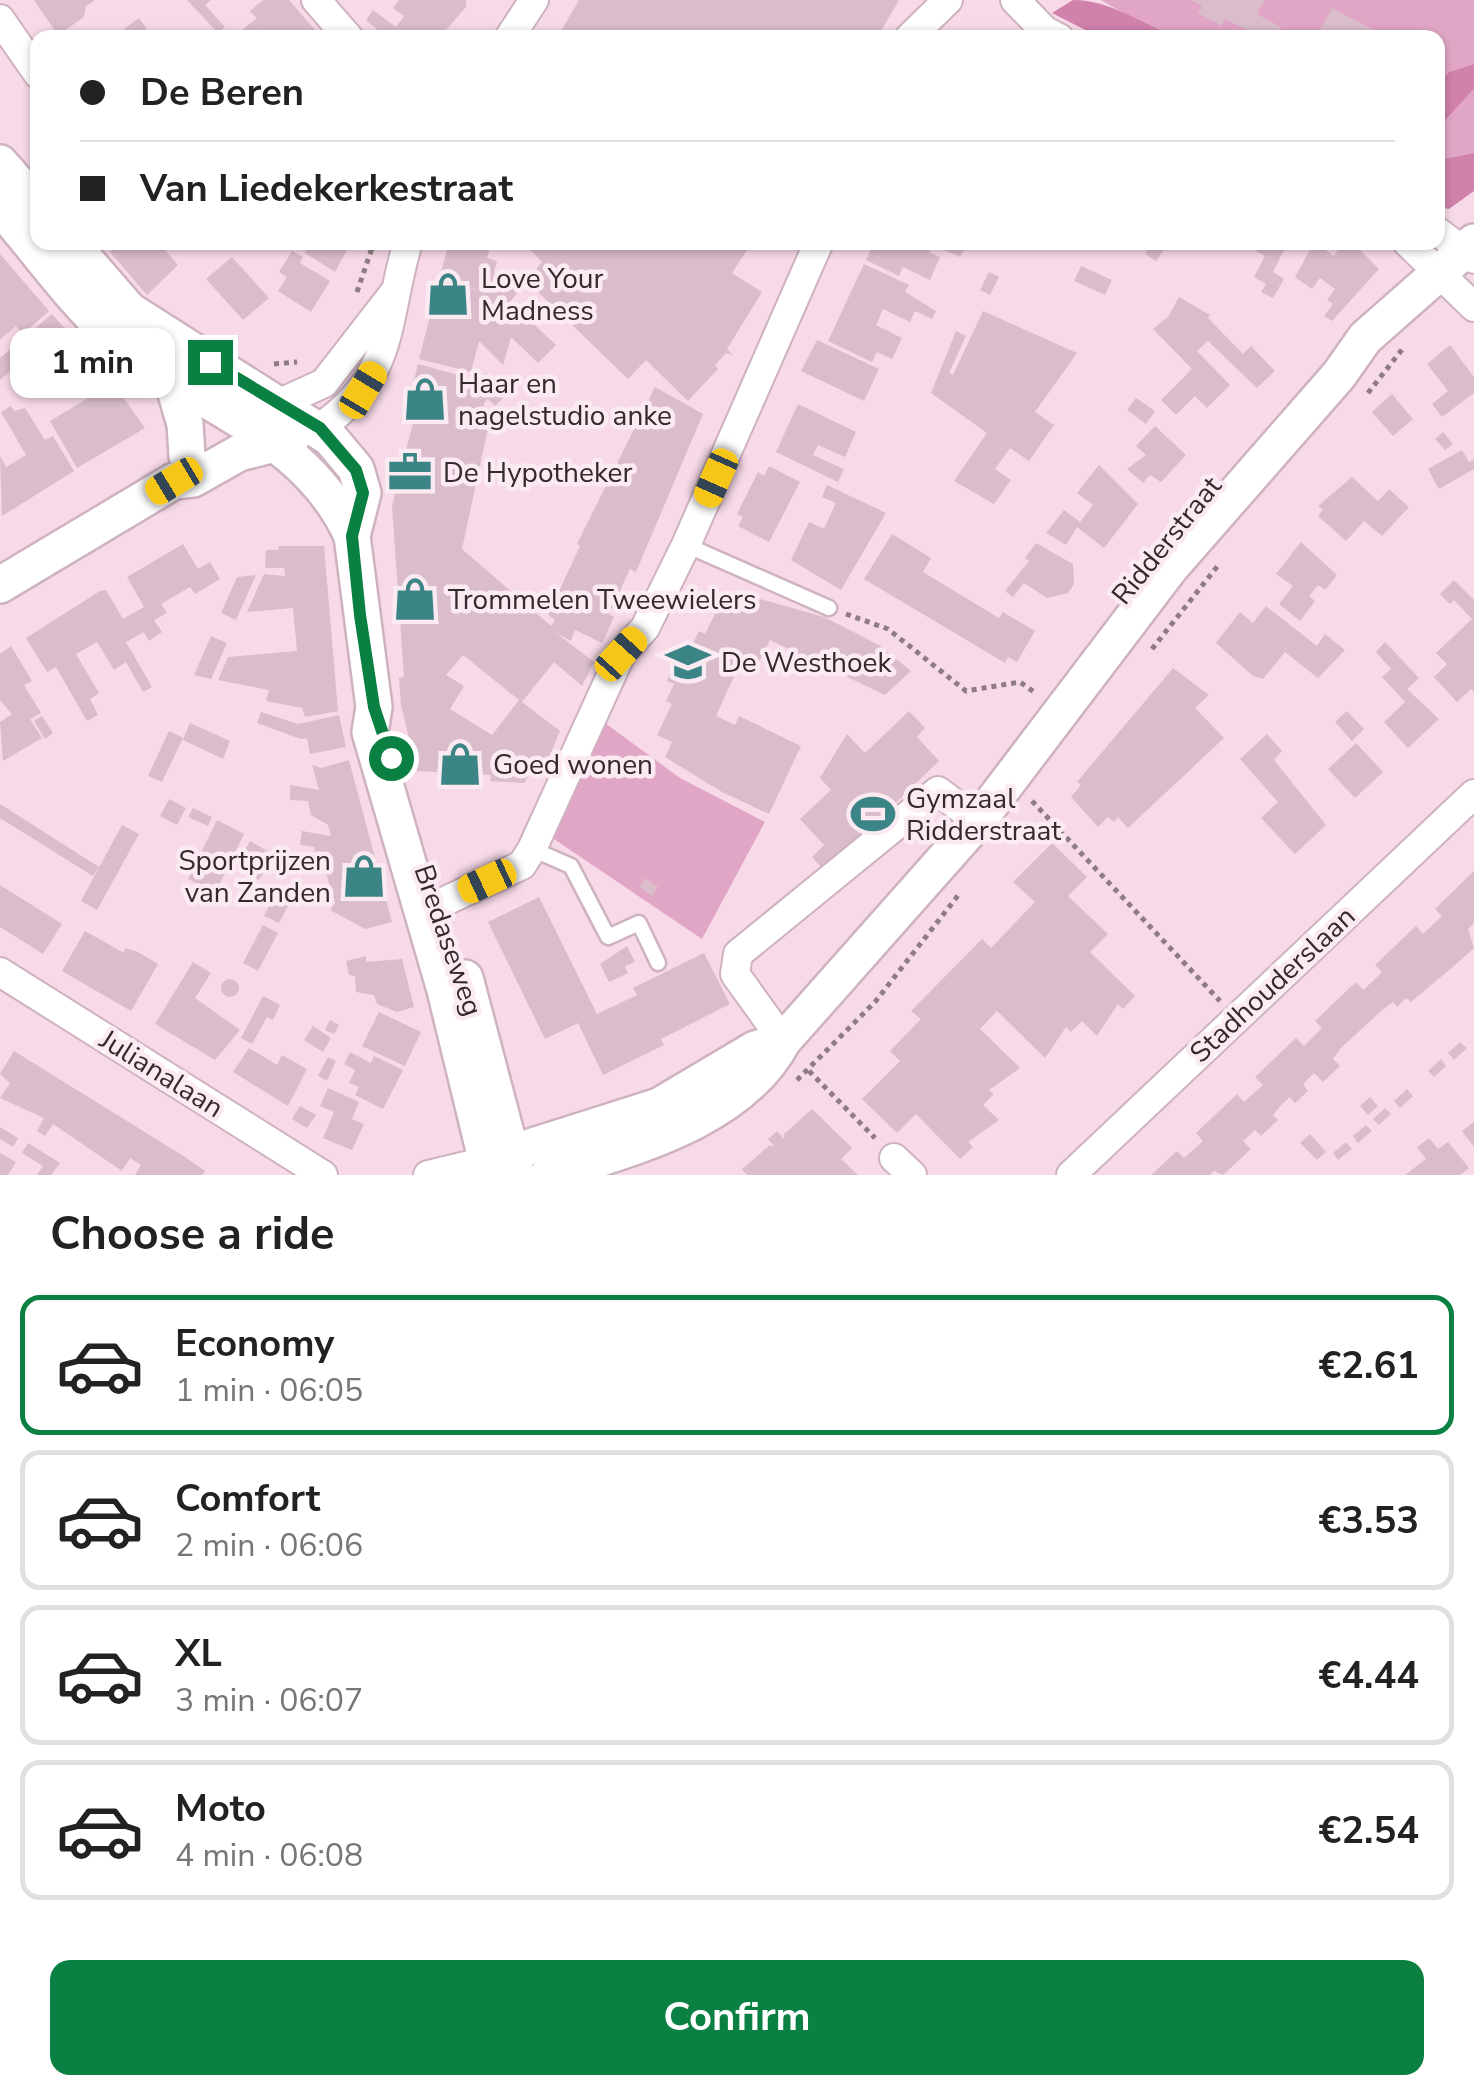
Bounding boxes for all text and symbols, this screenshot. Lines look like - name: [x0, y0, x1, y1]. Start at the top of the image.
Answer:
- text: De Beren: [140, 67, 304, 118]
- text: Van Liedekerkestraat: [140, 163, 513, 214]
- place label: Love Your Madness: [481, 260, 604, 330]
- shop icon: Love Your Madness: [424, 270, 472, 318]
- callout: 1 min: [10, 327, 175, 397]
- route end: [188, 340, 233, 385]
- text: 1 min: [51, 341, 134, 384]
- car: [335, 357, 391, 423]
- place label: Haar en nagelstudio anke: [458, 365, 672, 435]
- shop icon: Haar en nagelstudio anke: [401, 375, 449, 423]
- car: [690, 444, 742, 512]
- office icon: De Hypotheker: [386, 448, 434, 496]
- car: [141, 453, 207, 509]
- place label: De Hypotheker: [443, 454, 633, 492]
- street label: Ridderstraat: [1103, 468, 1230, 613]
- shop icon: Trommelen Tweewielers: [391, 575, 439, 623]
- place label: Trommelen Tweewielers: [448, 581, 756, 619]
- car: [590, 622, 652, 686]
- school or university icon: De Westhoek: [664, 638, 712, 686]
- place label: De Westhoek: [721, 644, 892, 682]
- route start: [369, 736, 414, 781]
- shop icon: Goed wonen: [436, 740, 484, 788]
- place label: Goed wonen: [493, 746, 653, 784]
- place label: Gymzaal Ridderstraat: [906, 780, 1061, 850]
- sports icon: Gymzaal Ridderstraat: [849, 790, 897, 838]
- place label: Sportprijzen van Zanden: [178, 842, 331, 912]
- shop icon: Sportprijzen van Zanden: [340, 852, 388, 900]
- car: [453, 855, 521, 907]
- street label: Bredaseweg: [404, 860, 492, 1021]
- street label: Stadhouderslaan: [1182, 898, 1364, 1072]
- street label: Julianalaan: [92, 1020, 230, 1127]
- text: Choose a ride: [50, 1204, 335, 1265]
- text: Economy: [175, 1318, 334, 1369]
- icon: car: [55, 1320, 145, 1410]
- text: €2.61: [1318, 1340, 1419, 1391]
- text: 1 min · 06:05: [175, 1369, 363, 1412]
- text: Comfort: [175, 1473, 320, 1524]
- icon: car: [55, 1475, 145, 1565]
- text: €3.53: [1318, 1495, 1419, 1546]
- text: 2 min · 06:06: [175, 1524, 363, 1567]
- text: XL: [175, 1628, 222, 1679]
- icon: car: [55, 1630, 145, 1720]
- text: €4.44: [1318, 1650, 1419, 1701]
- text: 3 min · 06:07: [175, 1679, 363, 1722]
- text: Moto: [175, 1783, 266, 1834]
- icon: car: [55, 1785, 145, 1875]
- text: €2.54: [1318, 1805, 1419, 1856]
- text: 4 min · 06:08: [175, 1834, 363, 1877]
- button: Confirm: [50, 1960, 1424, 2075]

